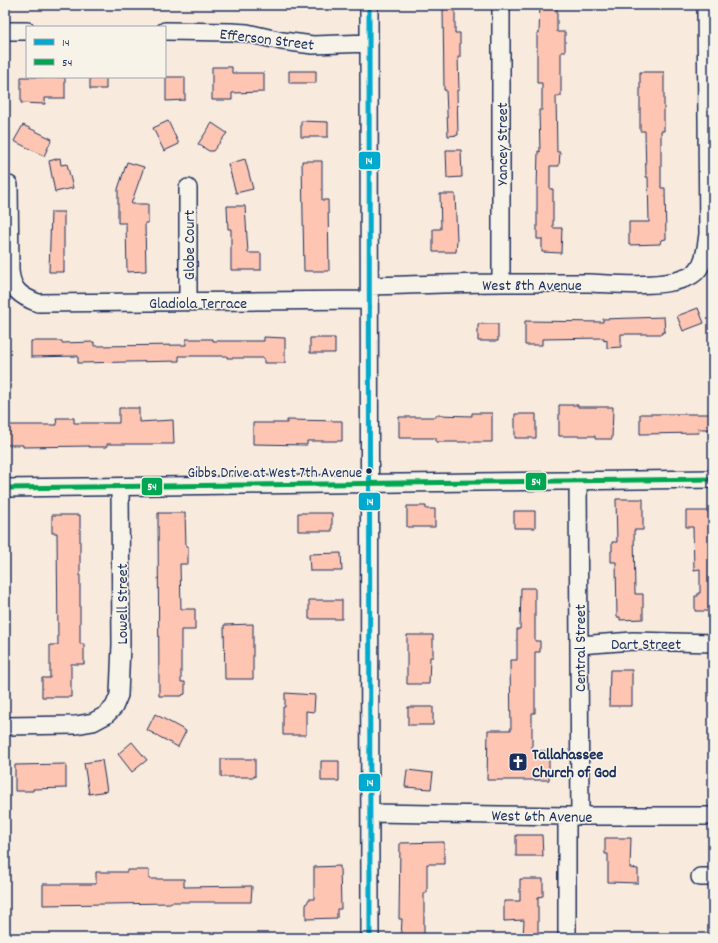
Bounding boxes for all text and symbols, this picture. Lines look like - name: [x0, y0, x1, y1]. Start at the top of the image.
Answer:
- street label: Efferson Street: [218, 23, 315, 58]
- legend: [26, 26, 166, 78]
- text: 14: [62, 35, 70, 52]
- text: 54: [62, 55, 73, 72]
- street label: Yancey Street: [492, 102, 515, 186]
- line badge: 14: [358, 151, 381, 170]
- text: 14: [366, 154, 372, 170]
- street label: Globe Court: [179, 210, 202, 280]
- street label: West 8th Avenue: [482, 275, 582, 298]
- street label: Gladiola Terrace: [149, 293, 247, 316]
- place label: Gibbs Drive at West 7th Avenue: [187, 463, 362, 485]
- marker: Gibbs Drive at West 7th Avenue: [364, 466, 374, 476]
- line badge: 54: [525, 472, 547, 491]
- text: 54: [531, 475, 541, 491]
- line badge: 54: [141, 477, 163, 496]
- text: 54: [147, 480, 157, 496]
- line badge: 14: [358, 492, 381, 511]
- text: 14: [367, 495, 373, 511]
- street label: Lowell Street: [112, 563, 135, 645]
- street label: Central Street: [570, 604, 593, 692]
- street label: Dart Street: [611, 634, 681, 657]
- place label: Tallahassee Church of God: [532, 744, 617, 785]
- church icon: Tallahassee Church of God: [507, 751, 529, 773]
- line badge: 14: [358, 773, 381, 792]
- text: 14: [367, 776, 373, 792]
- street label: West 6th Avenue: [491, 805, 593, 830]

